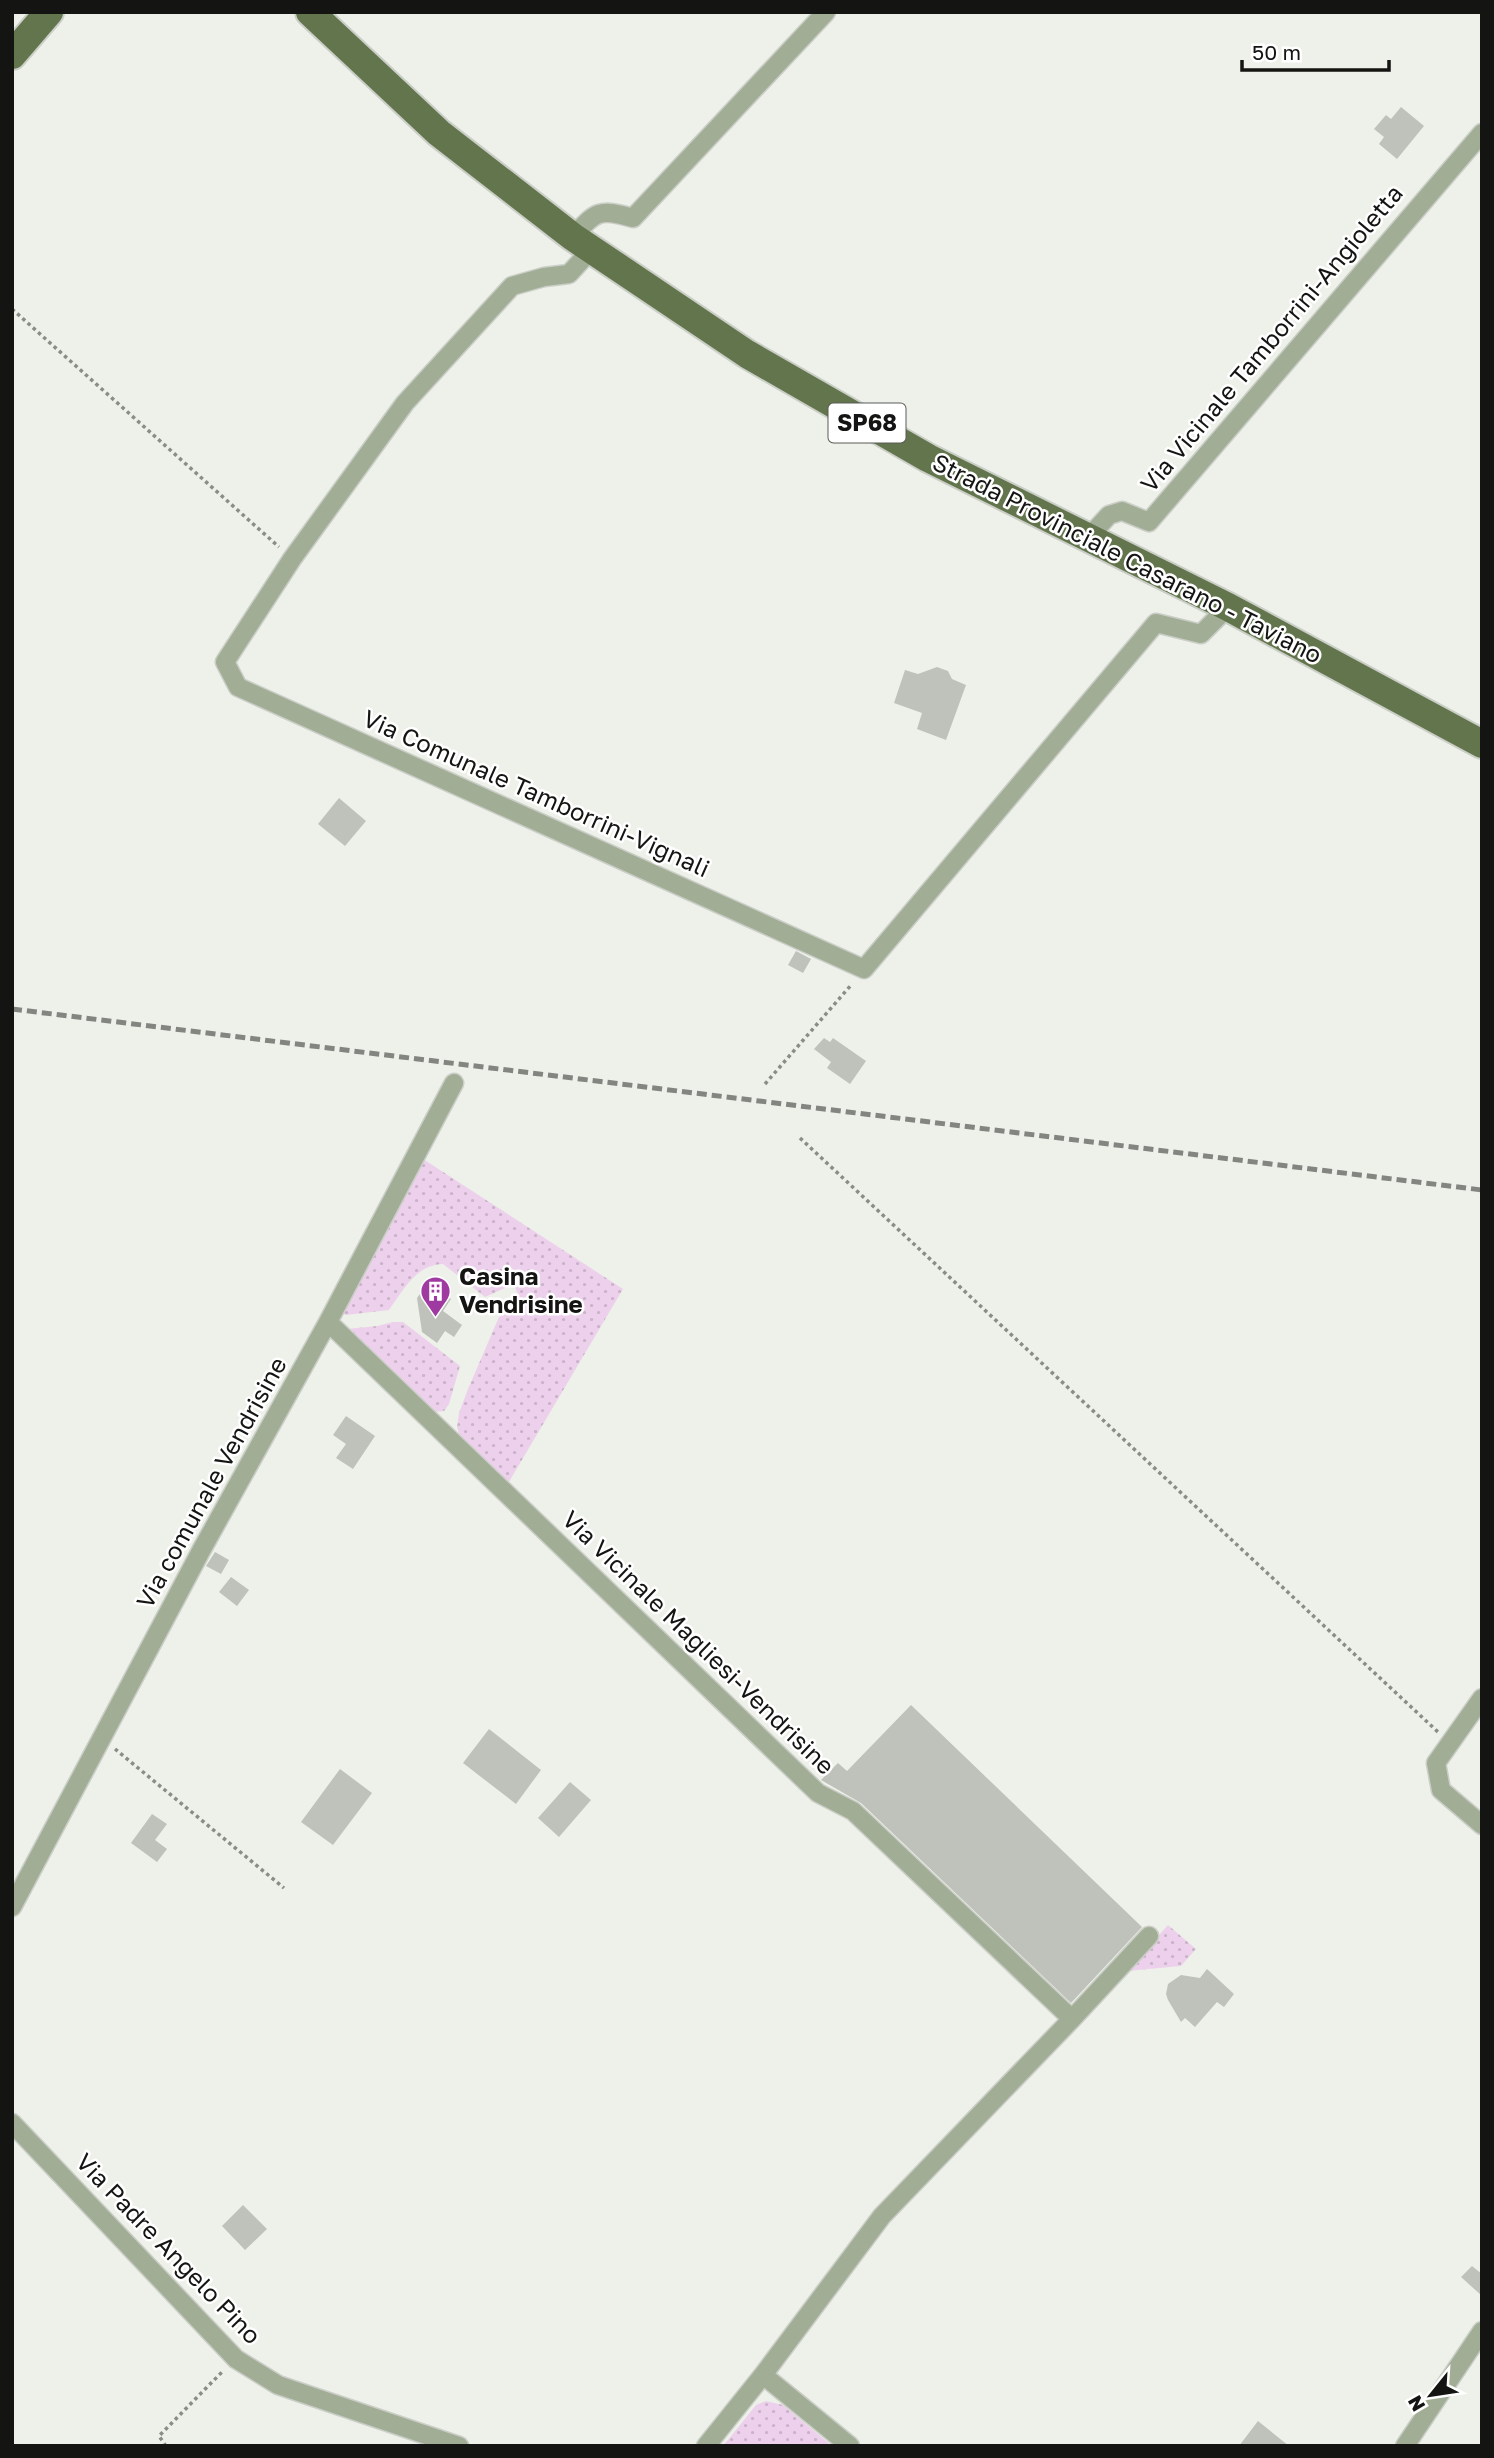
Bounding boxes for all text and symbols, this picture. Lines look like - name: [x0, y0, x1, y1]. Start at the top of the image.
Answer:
- scale bar: [1242, 28, 1389, 72]
- text: 50 m: [1252, 39, 1301, 65]
- street label: Via Vicinale Tamborrini-Angioletta: [1134, 178, 1408, 498]
- road number: SP68: [828, 404, 906, 442]
- street label: Strada Provinciale Casarano - Taviano: [928, 446, 1327, 669]
- street label: Via Comunale Tamborrini-Vignali: [359, 703, 714, 882]
- place label: Casina Vendrisine: [459, 1261, 583, 1318]
- building icon: Casina Vendrisine: [419, 1274, 453, 1318]
- street label: Via comunale Vendrisine: [129, 1352, 292, 1613]
- street label: Via Vicinale Magliesi-Vendrisine: [557, 1504, 841, 1780]
- street label: Via Padre Angelo Pino: [71, 2147, 268, 2349]
- north arrow: [1396, 2360, 1466, 2430]
- text: N: [1402, 2392, 1429, 2416]

